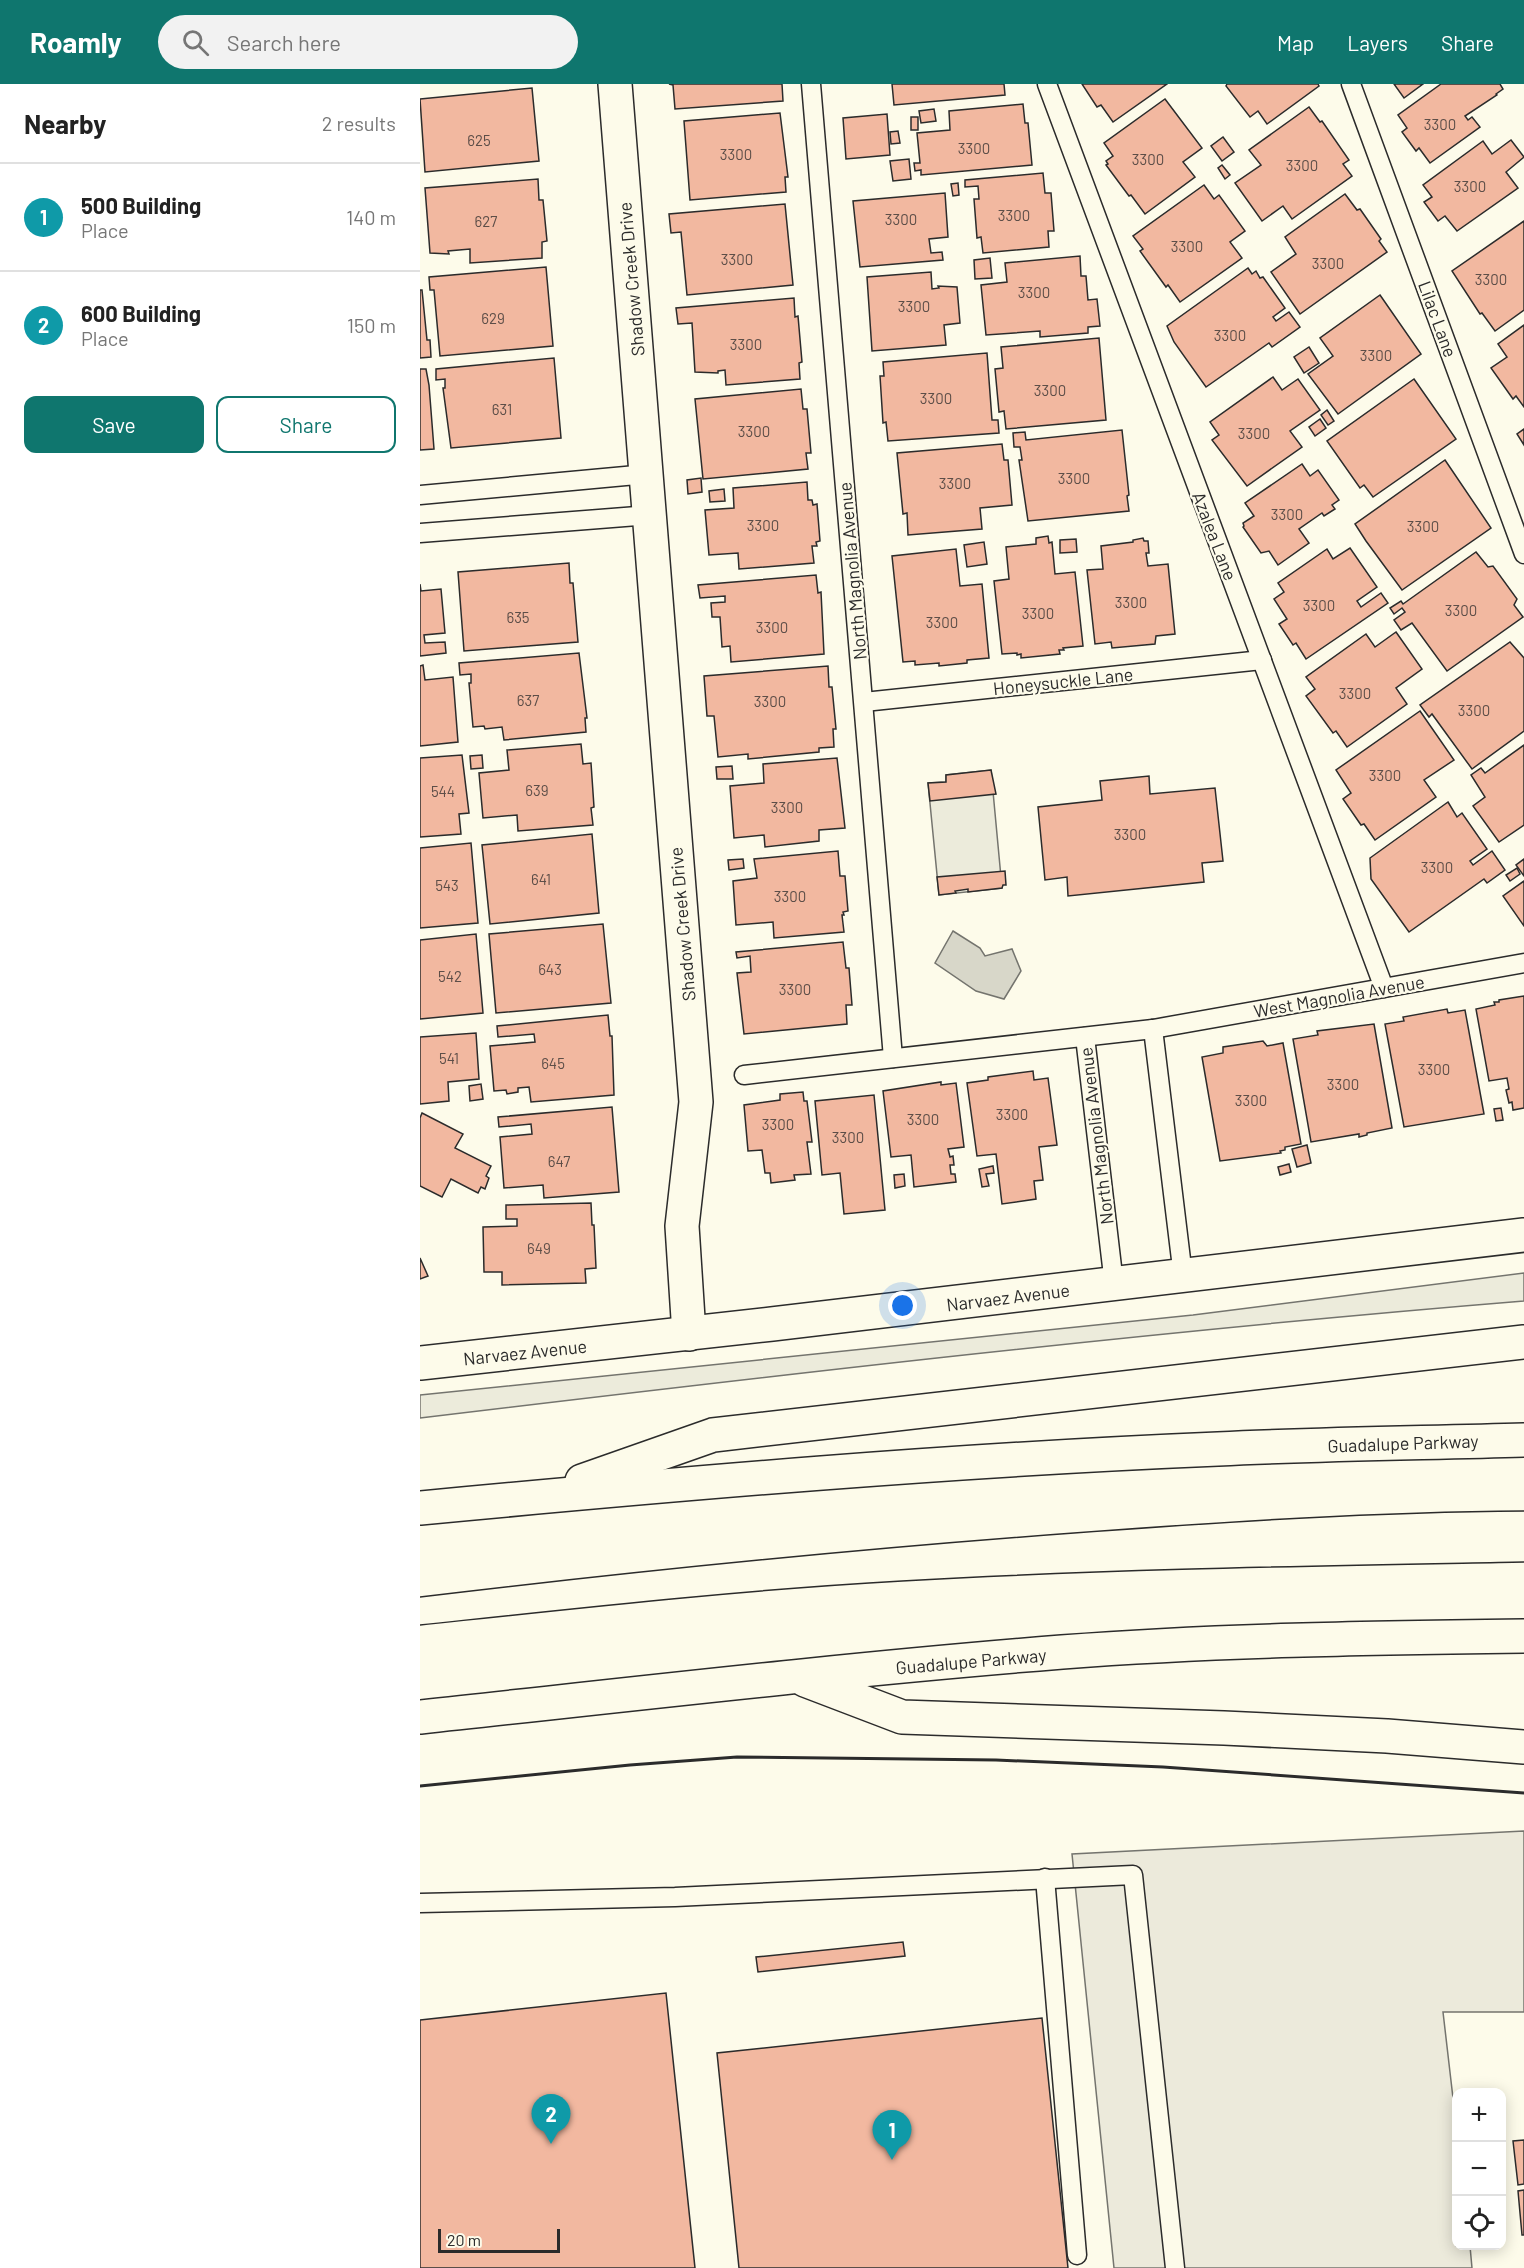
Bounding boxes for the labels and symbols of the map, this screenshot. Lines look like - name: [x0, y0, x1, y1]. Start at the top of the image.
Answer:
- house number: 3300: [1424, 115, 1456, 133]
- house number: 625: [467, 131, 491, 149]
- house number: 3300: [958, 139, 990, 157]
- house number: 3300: [720, 145, 752, 163]
- house number: 3300: [1132, 150, 1164, 168]
- house number: 3300: [1286, 156, 1318, 174]
- house number: 3300: [1454, 177, 1486, 195]
- street label: Shadow Creek Drive: [613, 201, 649, 357]
- house number: 3300: [998, 206, 1030, 224]
- house number: 3300: [885, 210, 917, 228]
- house number: 627: [475, 212, 497, 230]
- house number: 3300: [1171, 237, 1203, 255]
- house number: 3300: [721, 250, 753, 268]
- house number: 3300: [1312, 254, 1344, 272]
- house number: 3300: [1475, 270, 1507, 288]
- street label: Lilac Lane: [1414, 278, 1462, 360]
- house number: 3300: [1018, 283, 1050, 301]
- house number: 3300: [898, 297, 930, 315]
- house number: 629: [481, 309, 505, 327]
- house number: 3300: [1214, 326, 1246, 344]
- house number: 3300: [730, 335, 762, 353]
- house number: 3300: [1360, 346, 1392, 364]
- house number: 3300: [1034, 381, 1066, 399]
- house number: 3300: [920, 389, 952, 407]
- house number: 631: [492, 400, 512, 418]
- house number: 3300: [738, 422, 770, 440]
- house number: 3300: [1238, 424, 1270, 442]
- house number: 3300: [1058, 469, 1090, 487]
- house number: 3300: [939, 474, 971, 492]
- street label: North Magnolia Avenue: [833, 481, 871, 661]
- street label: Azalea Lane: [1188, 489, 1242, 583]
- house number: 3300: [1271, 505, 1303, 523]
- house number: 3300: [747, 516, 779, 534]
- house number: 3300: [1407, 517, 1439, 535]
- house number: 3300: [1115, 593, 1147, 611]
- house number: 3300: [1303, 596, 1335, 614]
- house number: 3300: [1445, 601, 1477, 619]
- house number: 3300: [1022, 604, 1054, 622]
- house number: 635: [506, 608, 530, 626]
- house number: 3300: [926, 613, 958, 631]
- house number: 3300: [756, 618, 788, 636]
- street label: Honeysuckle Lane: [992, 663, 1134, 699]
- house number: 3300: [1339, 684, 1371, 702]
- house number: 637: [517, 691, 539, 709]
- house number: 3300: [754, 692, 786, 710]
- house number: 3300: [1458, 701, 1490, 719]
- house number: 3300: [1369, 766, 1401, 784]
- house number: 639: [525, 781, 549, 799]
- house number: 544: [431, 782, 455, 800]
- house number: 3300: [771, 798, 803, 816]
- house number: 3300: [1114, 825, 1146, 843]
- street label: Shadow Creek Drive: [664, 846, 700, 1002]
- house number: 3300: [1421, 858, 1453, 876]
- house number: 641: [531, 870, 551, 888]
- house number: 543: [435, 876, 459, 894]
- house number: 3300: [774, 887, 806, 905]
- house number: 643: [538, 960, 562, 978]
- house number: 542: [438, 967, 462, 985]
- street label: West Magnolia Avenue: [1252, 970, 1426, 1022]
- house number: 3300: [779, 980, 811, 998]
- street label: North Magnolia Avenue: [1074, 1046, 1118, 1226]
- house number: 541: [439, 1049, 459, 1067]
- house number: 645: [541, 1054, 565, 1072]
- house number: 3300: [1418, 1060, 1450, 1078]
- house number: 3300: [1327, 1075, 1359, 1093]
- house number: 3300: [1235, 1091, 1267, 1109]
- house number: 3300: [996, 1105, 1028, 1123]
- house number: 3300: [907, 1110, 939, 1128]
- house number: 3300: [762, 1115, 794, 1133]
- house number: 3300: [832, 1128, 864, 1146]
- house number: 647: [548, 1152, 570, 1170]
- house number: 649: [527, 1239, 551, 1257]
- street label: Narvaez Avenue: [945, 1279, 1071, 1315]
- your location: [888, 1291, 917, 1320]
- street label: Narvaez Avenue: [462, 1335, 588, 1369]
- street label: Guadalupe Parkway: [1327, 1429, 1479, 1457]
- street label: Guadalupe Parkway: [895, 1643, 1047, 1679]
- pin: 2: [532, 2094, 570, 2144]
- pin: 1: [872, 2110, 912, 2160]
- scale bar: [438, 2226, 560, 2254]

